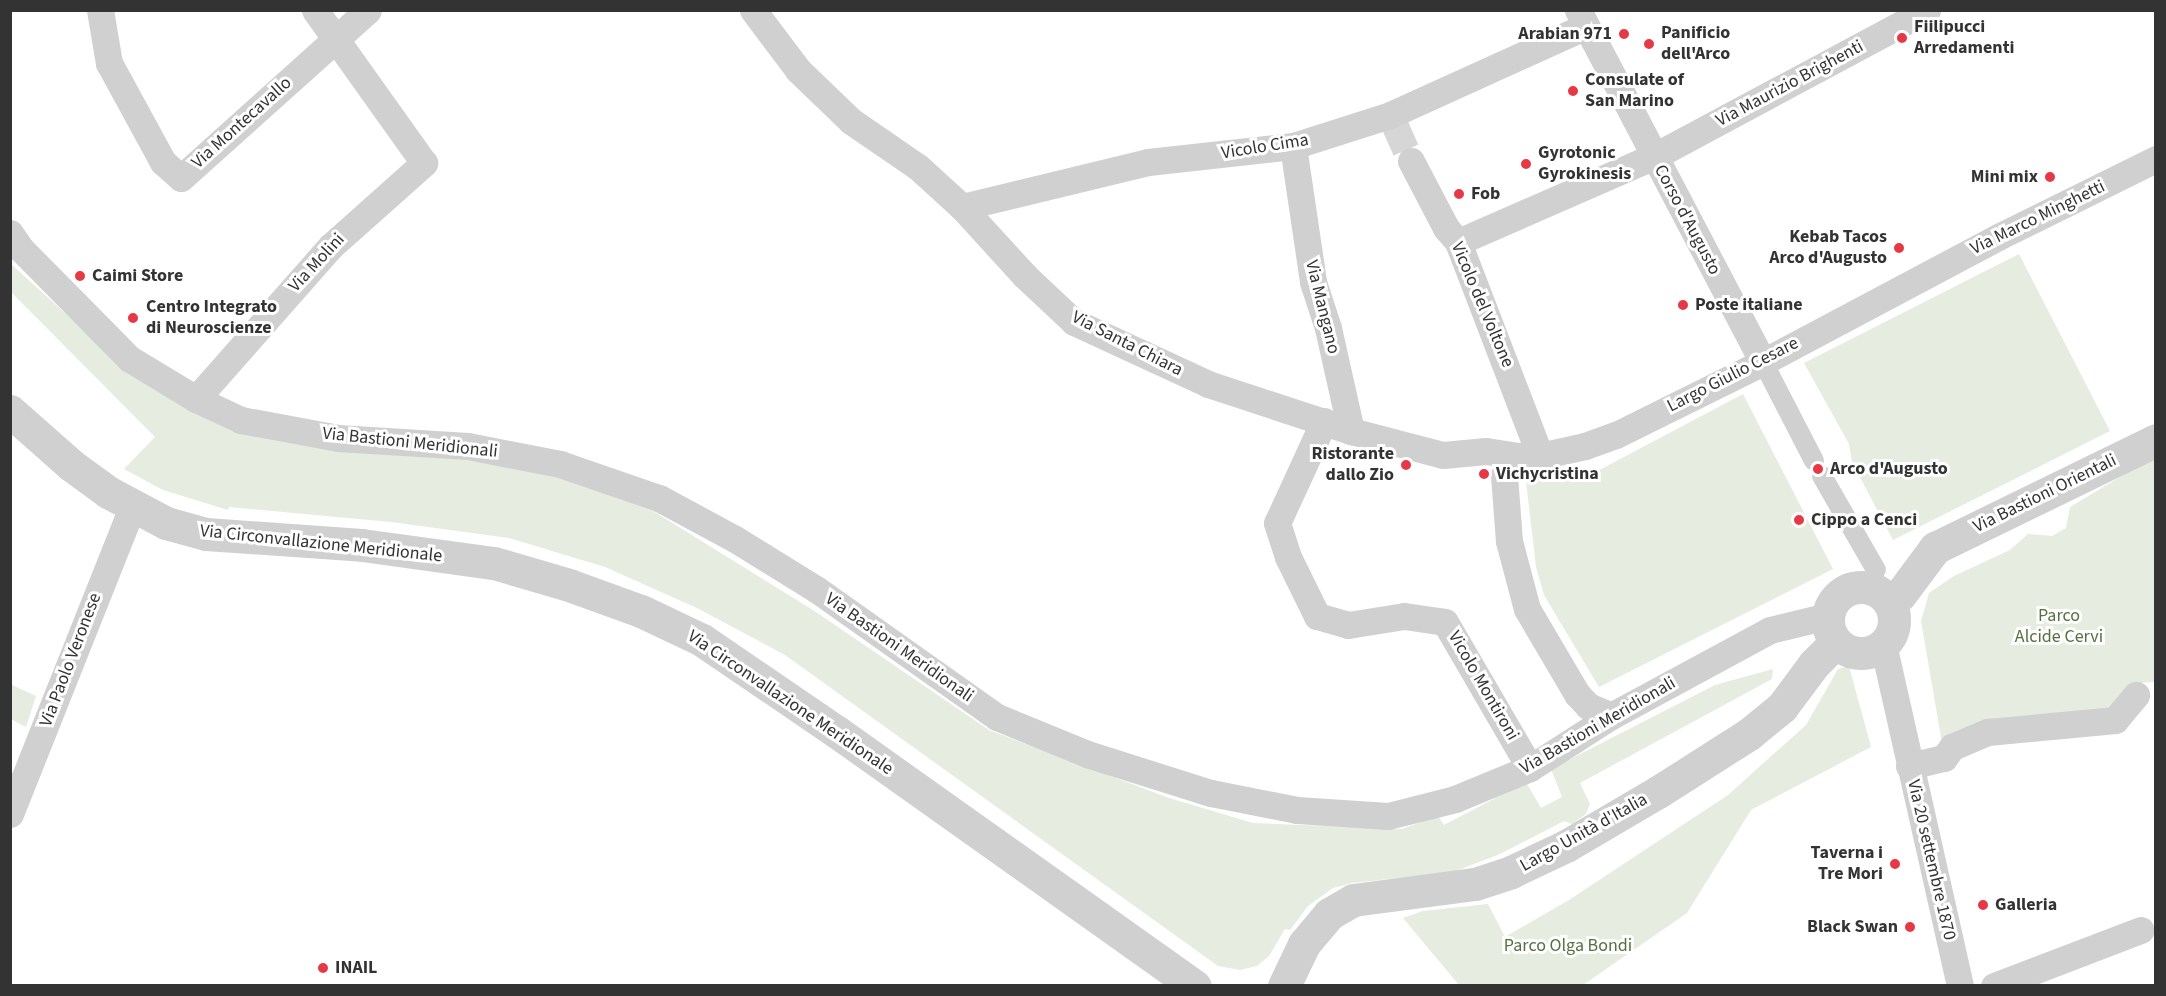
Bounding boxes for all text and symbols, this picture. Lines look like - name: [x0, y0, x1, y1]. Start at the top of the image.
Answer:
- place label: Fiilipucci Arredamenti: [1914, 17, 2014, 60]
- place label: Arabian 971: [1518, 23, 1612, 45]
- place label: Panificio dell'Arco: [1661, 23, 1730, 66]
- marker: Arabian 971: [1617, 27, 1631, 41]
- marker: Fiilipucci Arredamenti: [1895, 31, 1909, 45]
- street label: Via Maurizio Brighenti: [1713, 36, 1867, 132]
- marker: Panificio dell'Arco: [1642, 37, 1656, 51]
- place label: Consulate of San Marino: [1585, 70, 1684, 112]
- street label: Via Montecavallo: [188, 72, 296, 174]
- marker: Consulate of San Marino: [1566, 84, 1580, 98]
- street label: Vicolo Cima: [1220, 129, 1310, 165]
- place label: Gyrotonic Gyrokinesis: [1538, 143, 1631, 186]
- marker: Gyrotonic Gyrokinesis: [1519, 157, 1533, 171]
- street label: Corso d'Augusto: [1649, 161, 1725, 279]
- place label: Mini mix: [1971, 166, 2038, 188]
- marker: Mini mix: [2043, 170, 2057, 184]
- street label: Via Marco Minghetti: [1967, 176, 2109, 260]
- place label: Fob: [1471, 183, 1500, 205]
- marker: Fob: [1452, 187, 1466, 201]
- place label: Kebab Tacos Arco d'Augusto: [1769, 227, 1887, 270]
- street label: Via Molini: [284, 229, 350, 297]
- street label: Vicolo del Voltone: [1446, 239, 1518, 371]
- marker: Kebab Tacos Arco d'Augusto: [1892, 241, 1906, 255]
- street label: Via Mangano: [1300, 258, 1344, 356]
- place label: Caimi Store: [92, 265, 183, 287]
- marker: Caimi Store: [73, 269, 87, 283]
- place label: Poste italiane: [1695, 294, 1803, 316]
- place label: Centro Integrato di Neuroscienze: [146, 297, 277, 340]
- marker: Poste italiane: [1676, 298, 1690, 312]
- street label: Via Santa Chiara: [1068, 307, 1186, 381]
- marker: Centro Integrato di Neuroscienze: [124, 309, 142, 327]
- street label: Largo Giulio Cesare: [1664, 333, 1802, 417]
- street label: Via Bastioni Meridionali: [321, 423, 499, 463]
- place label: Ristorante dallo Zio: [1312, 444, 1394, 486]
- street label: Via Bastioni Orientali: [1970, 450, 2120, 538]
- marker: Ristorante dallo Zio: [1399, 458, 1413, 472]
- place label: Arco d'Augusto: [1830, 458, 1948, 480]
- marker: Arco d'Augusto: [1811, 462, 1825, 476]
- place label: Vichycristina: [1496, 463, 1599, 485]
- marker: Vichycristina: [1477, 467, 1491, 481]
- place label: Cippo a Cenci: [1811, 509, 1917, 531]
- marker: Cippo a Cenci: [1792, 513, 1806, 527]
- street label: Via Circonvallazione Meridionale: [199, 521, 443, 567]
- street label: Via Bastioni Meridionali: [821, 589, 977, 707]
- street label: Via Paolo Veronese: [36, 590, 106, 730]
- park label: Parco Alcide Cervi: [2015, 606, 2103, 648]
- street label: Via Circonvallazione Meridionale: [683, 626, 897, 780]
- street label: Vicolo Montironi: [1443, 628, 1523, 744]
- street label: Via Bastioni Meridionali: [1516, 673, 1680, 779]
- street label: Via 20 settembre 1870: [1902, 778, 1960, 942]
- street label: Largo Unità d'Italia: [1516, 789, 1652, 877]
- place label: Taverna i Tre Mori: [1811, 843, 1883, 886]
- marker: Taverna i Tre Mori: [1888, 857, 1902, 871]
- place label: Galleria: [1995, 894, 2057, 916]
- marker: Galleria: [1976, 898, 1990, 912]
- place label: Black Swan: [1807, 916, 1898, 938]
- marker: Black Swan: [1903, 920, 1917, 934]
- park label: Parco Olga Bondi: [1504, 935, 1632, 957]
- place label: INAIL: [335, 957, 377, 979]
- marker: INAIL: [316, 961, 330, 975]

